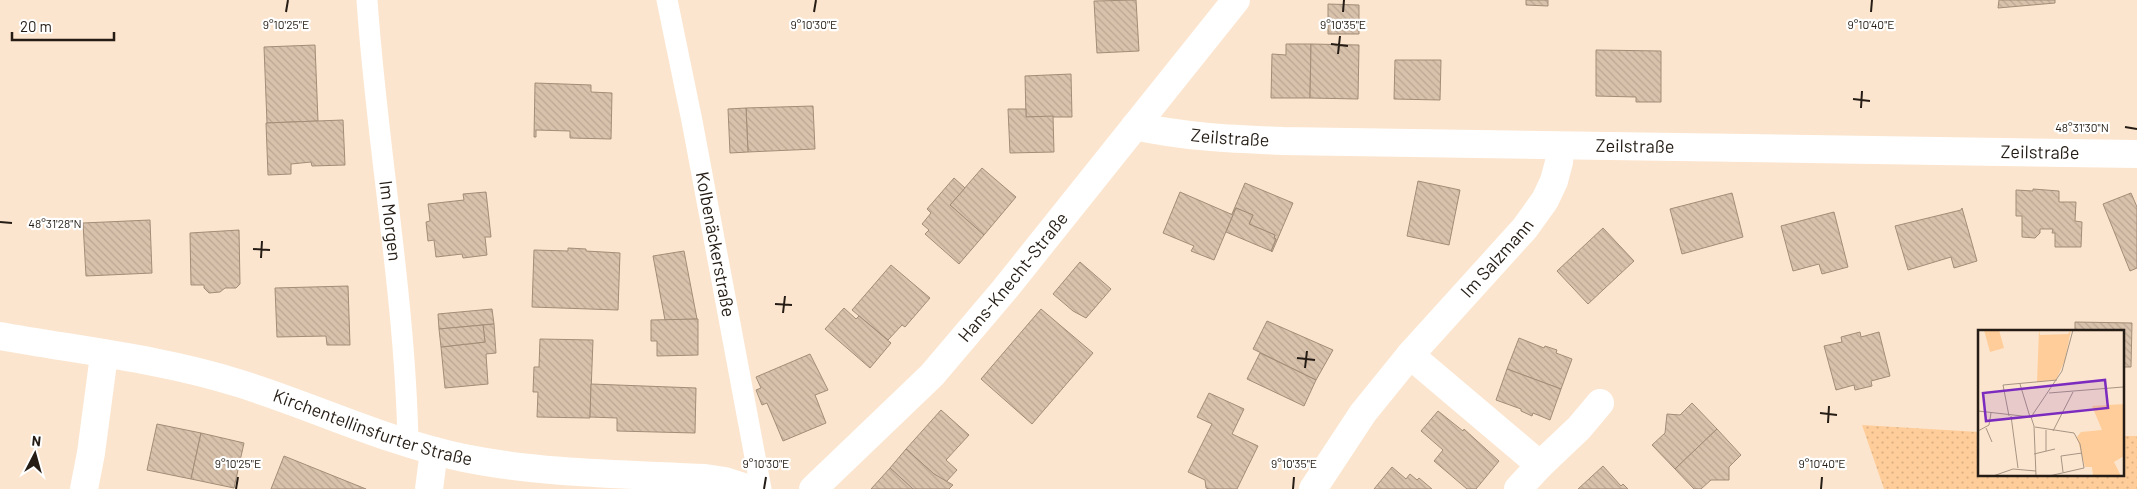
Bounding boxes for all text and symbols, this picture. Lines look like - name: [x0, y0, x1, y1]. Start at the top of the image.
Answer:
- scale bar: [12, 10, 115, 42]
- text: 20 m: [20, 17, 52, 35]
- text: 9°10'25"E: [263, 17, 309, 31]
- text: 9°10'30"E: [791, 17, 837, 31]
- text: 9°10'35"E: [1320, 17, 1366, 31]
- text: 9°10'40"E: [1847, 17, 1895, 31]
- text: 48°31'30"N: [2055, 120, 2109, 134]
- street label: Zeilstraße: [1190, 123, 1270, 150]
- street label: Zeilstraße: [1595, 134, 1675, 157]
- street label: Zeilstraße: [2000, 140, 2080, 163]
- street label: Kolbenäckerstraße: [692, 170, 741, 319]
- street label: Im Morgen: [375, 179, 407, 262]
- street label: Hans-Knecht-Straße: [953, 207, 1072, 346]
- street label: Im Salzmann: [1456, 214, 1538, 302]
- text: 48°31'28"N: [28, 216, 82, 230]
- inset map: [1978, 330, 2124, 476]
- street label: Kirchentellinsfurter Straße: [270, 384, 474, 469]
- north arrow: [10, 429, 60, 479]
- text: N: [31, 432, 42, 450]
- text: 9°10'25"E: [215, 456, 261, 470]
- text: 9°10'30"E: [743, 456, 789, 470]
- text: 9°10'35"E: [1271, 456, 1317, 470]
- text: 9°10'40"E: [1798, 456, 1846, 470]

